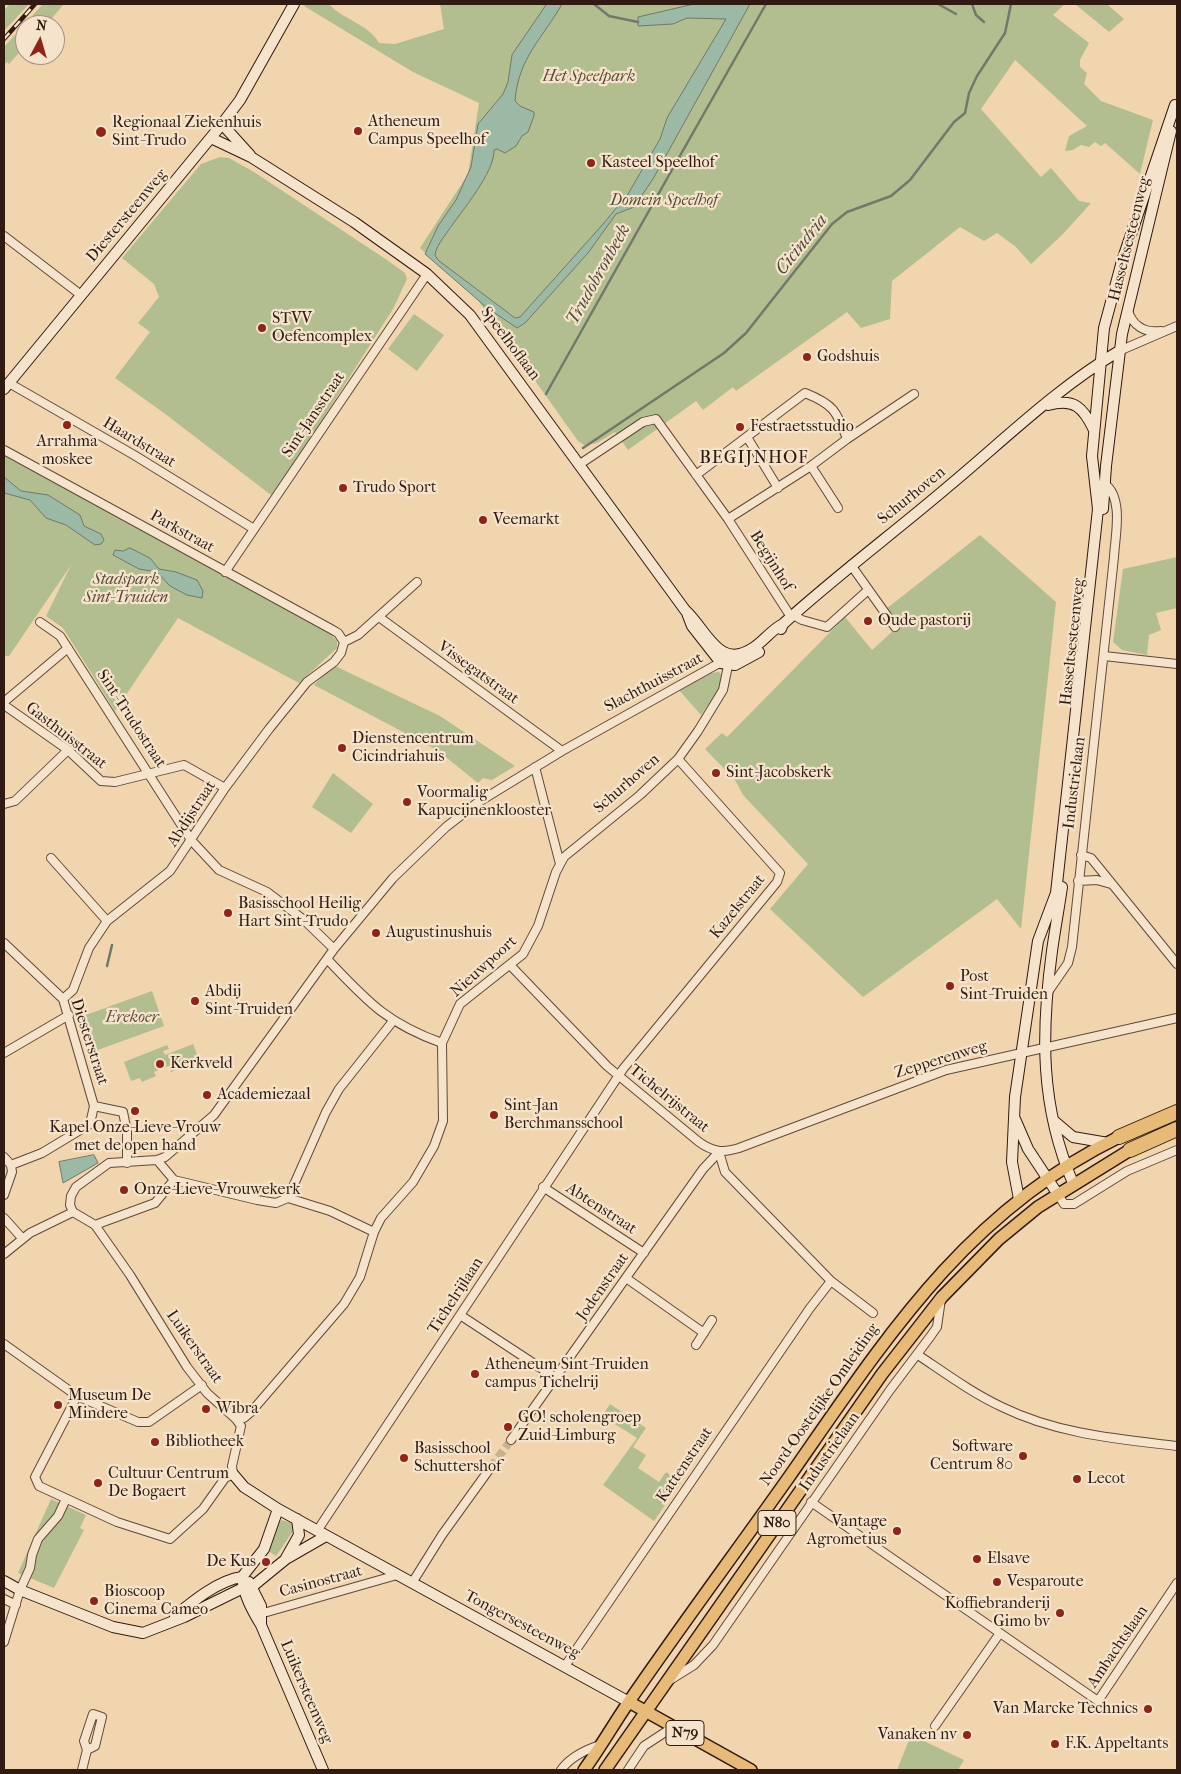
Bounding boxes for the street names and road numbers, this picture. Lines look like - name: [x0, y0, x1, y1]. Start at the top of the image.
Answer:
- street label: Diestersteenweg: [83, 166, 171, 266]
- street label: Hasseltsesteenweg: [1105, 175, 1155, 303]
- street label: Speelhoflaan: [476, 303, 544, 385]
- street label: Sint-Jansstraat: [278, 369, 350, 461]
- street label: Haardstraat: [99, 414, 179, 472]
- street label: Schurhoven: [874, 463, 950, 529]
- street label: Parkstraat: [146, 506, 218, 558]
- street label: Begijnhof: [745, 527, 797, 595]
- street label: Hasseltsesteenweg: [1057, 577, 1089, 707]
- street label: Vissegatstraat: [434, 637, 522, 709]
- street label: Slachthuisstraat: [601, 649, 707, 717]
- street label: Sint-Trudostraat: [92, 666, 170, 772]
- street label: Gasthuisstraat: [22, 698, 110, 774]
- street label: Industrielaan: [1060, 736, 1090, 830]
- street label: Schurhoven: [590, 750, 664, 818]
- street label: Abdijstraat: [163, 777, 221, 851]
- street label: Kazelstraat: [706, 871, 770, 943]
- street label: Nieuwpoort: [447, 932, 521, 1002]
- street label: Diesterstraat: [66, 996, 112, 1088]
- street label: Zepperenweg: [892, 1037, 990, 1083]
- street label: Tichelrijstraat: [625, 1061, 713, 1137]
- street label: Abtenstraat: [562, 1179, 640, 1239]
- street label: Jodenstraat: [573, 1249, 633, 1325]
- street label: Tichelrijlaan: [424, 1254, 488, 1338]
- street label: Luikerstraat: [162, 1307, 226, 1387]
- street label: Noord-Oostelijke Omleiding: [756, 1320, 884, 1490]
- street label: Industrielaan: [796, 1409, 864, 1495]
- street label: Kattenstraat: [653, 1424, 717, 1506]
- road number: N80: [758, 1510, 796, 1536]
- street label: Casinostraat: [277, 1562, 365, 1602]
- street label: Tongersesteenweg: [461, 1586, 583, 1664]
- street label: Ambachtslaan: [1083, 1602, 1153, 1692]
- street label: Luikersteenweg: [276, 1637, 336, 1747]
- road number: N79: [666, 1720, 704, 1746]

